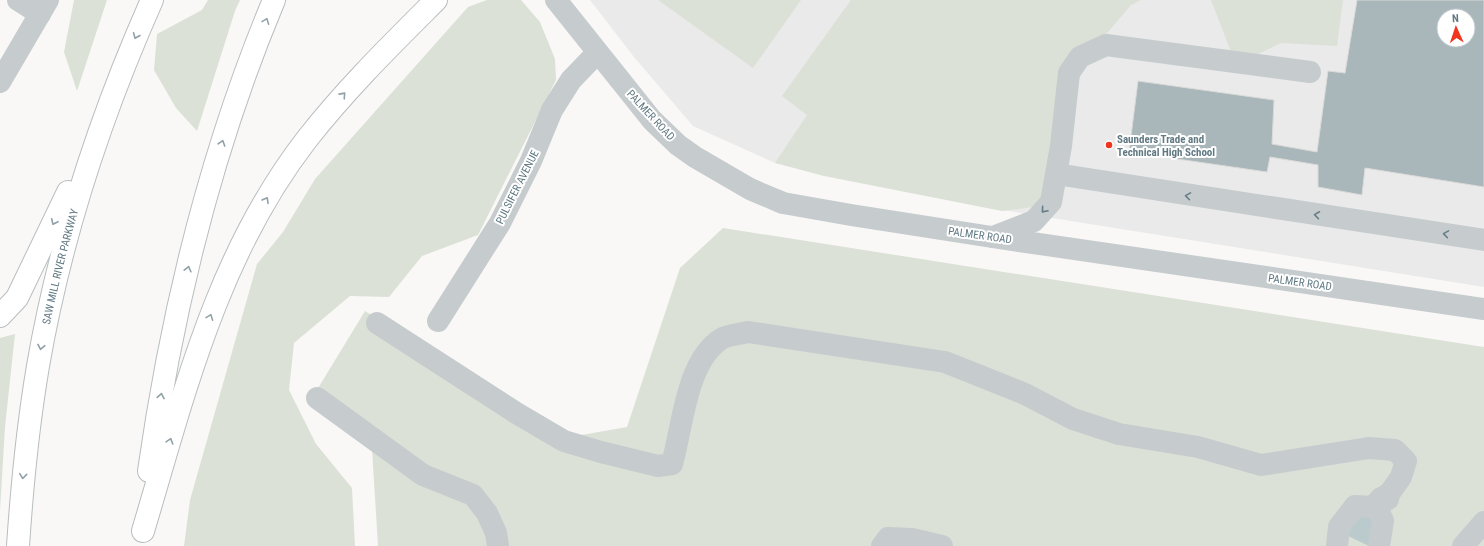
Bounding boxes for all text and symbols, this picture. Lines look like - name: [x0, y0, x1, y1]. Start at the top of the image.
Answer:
- north arrow: [1436, 8, 1476, 48]
- text: N: [1452, 12, 1459, 25]
- one-way arrow: [261, 17, 269, 24]
- one-way arrow: [133, 31, 141, 39]
- street label: PALMER ROAD: [624, 87, 677, 143]
- one-way arrow: [339, 93, 346, 100]
- place label: Saunders Trade and Technical High School: [1117, 133, 1215, 159]
- one-way arrow: [218, 140, 226, 147]
- marker: Saunders Trade and Technical High School: [1104, 140, 1114, 150]
- street label: PULSIFER AVENUE: [493, 148, 542, 226]
- one-way arrow: [1185, 192, 1191, 201]
- one-way arrow: [262, 197, 269, 204]
- one-way arrow: [1041, 205, 1048, 213]
- street label: SAW MILL RIVER PARKWAY: [40, 207, 81, 326]
- one-way arrow: [1314, 211, 1320, 220]
- one-way arrow: [51, 218, 59, 225]
- street label: PALMER ROAD: [947, 225, 1013, 246]
- one-way arrow: [1442, 230, 1449, 239]
- one-way arrow: [183, 265, 191, 272]
- street label: PALMER ROAD: [1267, 272, 1333, 293]
- one-way arrow: [205, 313, 213, 320]
- one-way arrow: [38, 344, 46, 350]
- one-way arrow: [156, 393, 165, 399]
- one-way arrow: [165, 437, 174, 444]
- one-way arrow: [19, 473, 28, 479]

